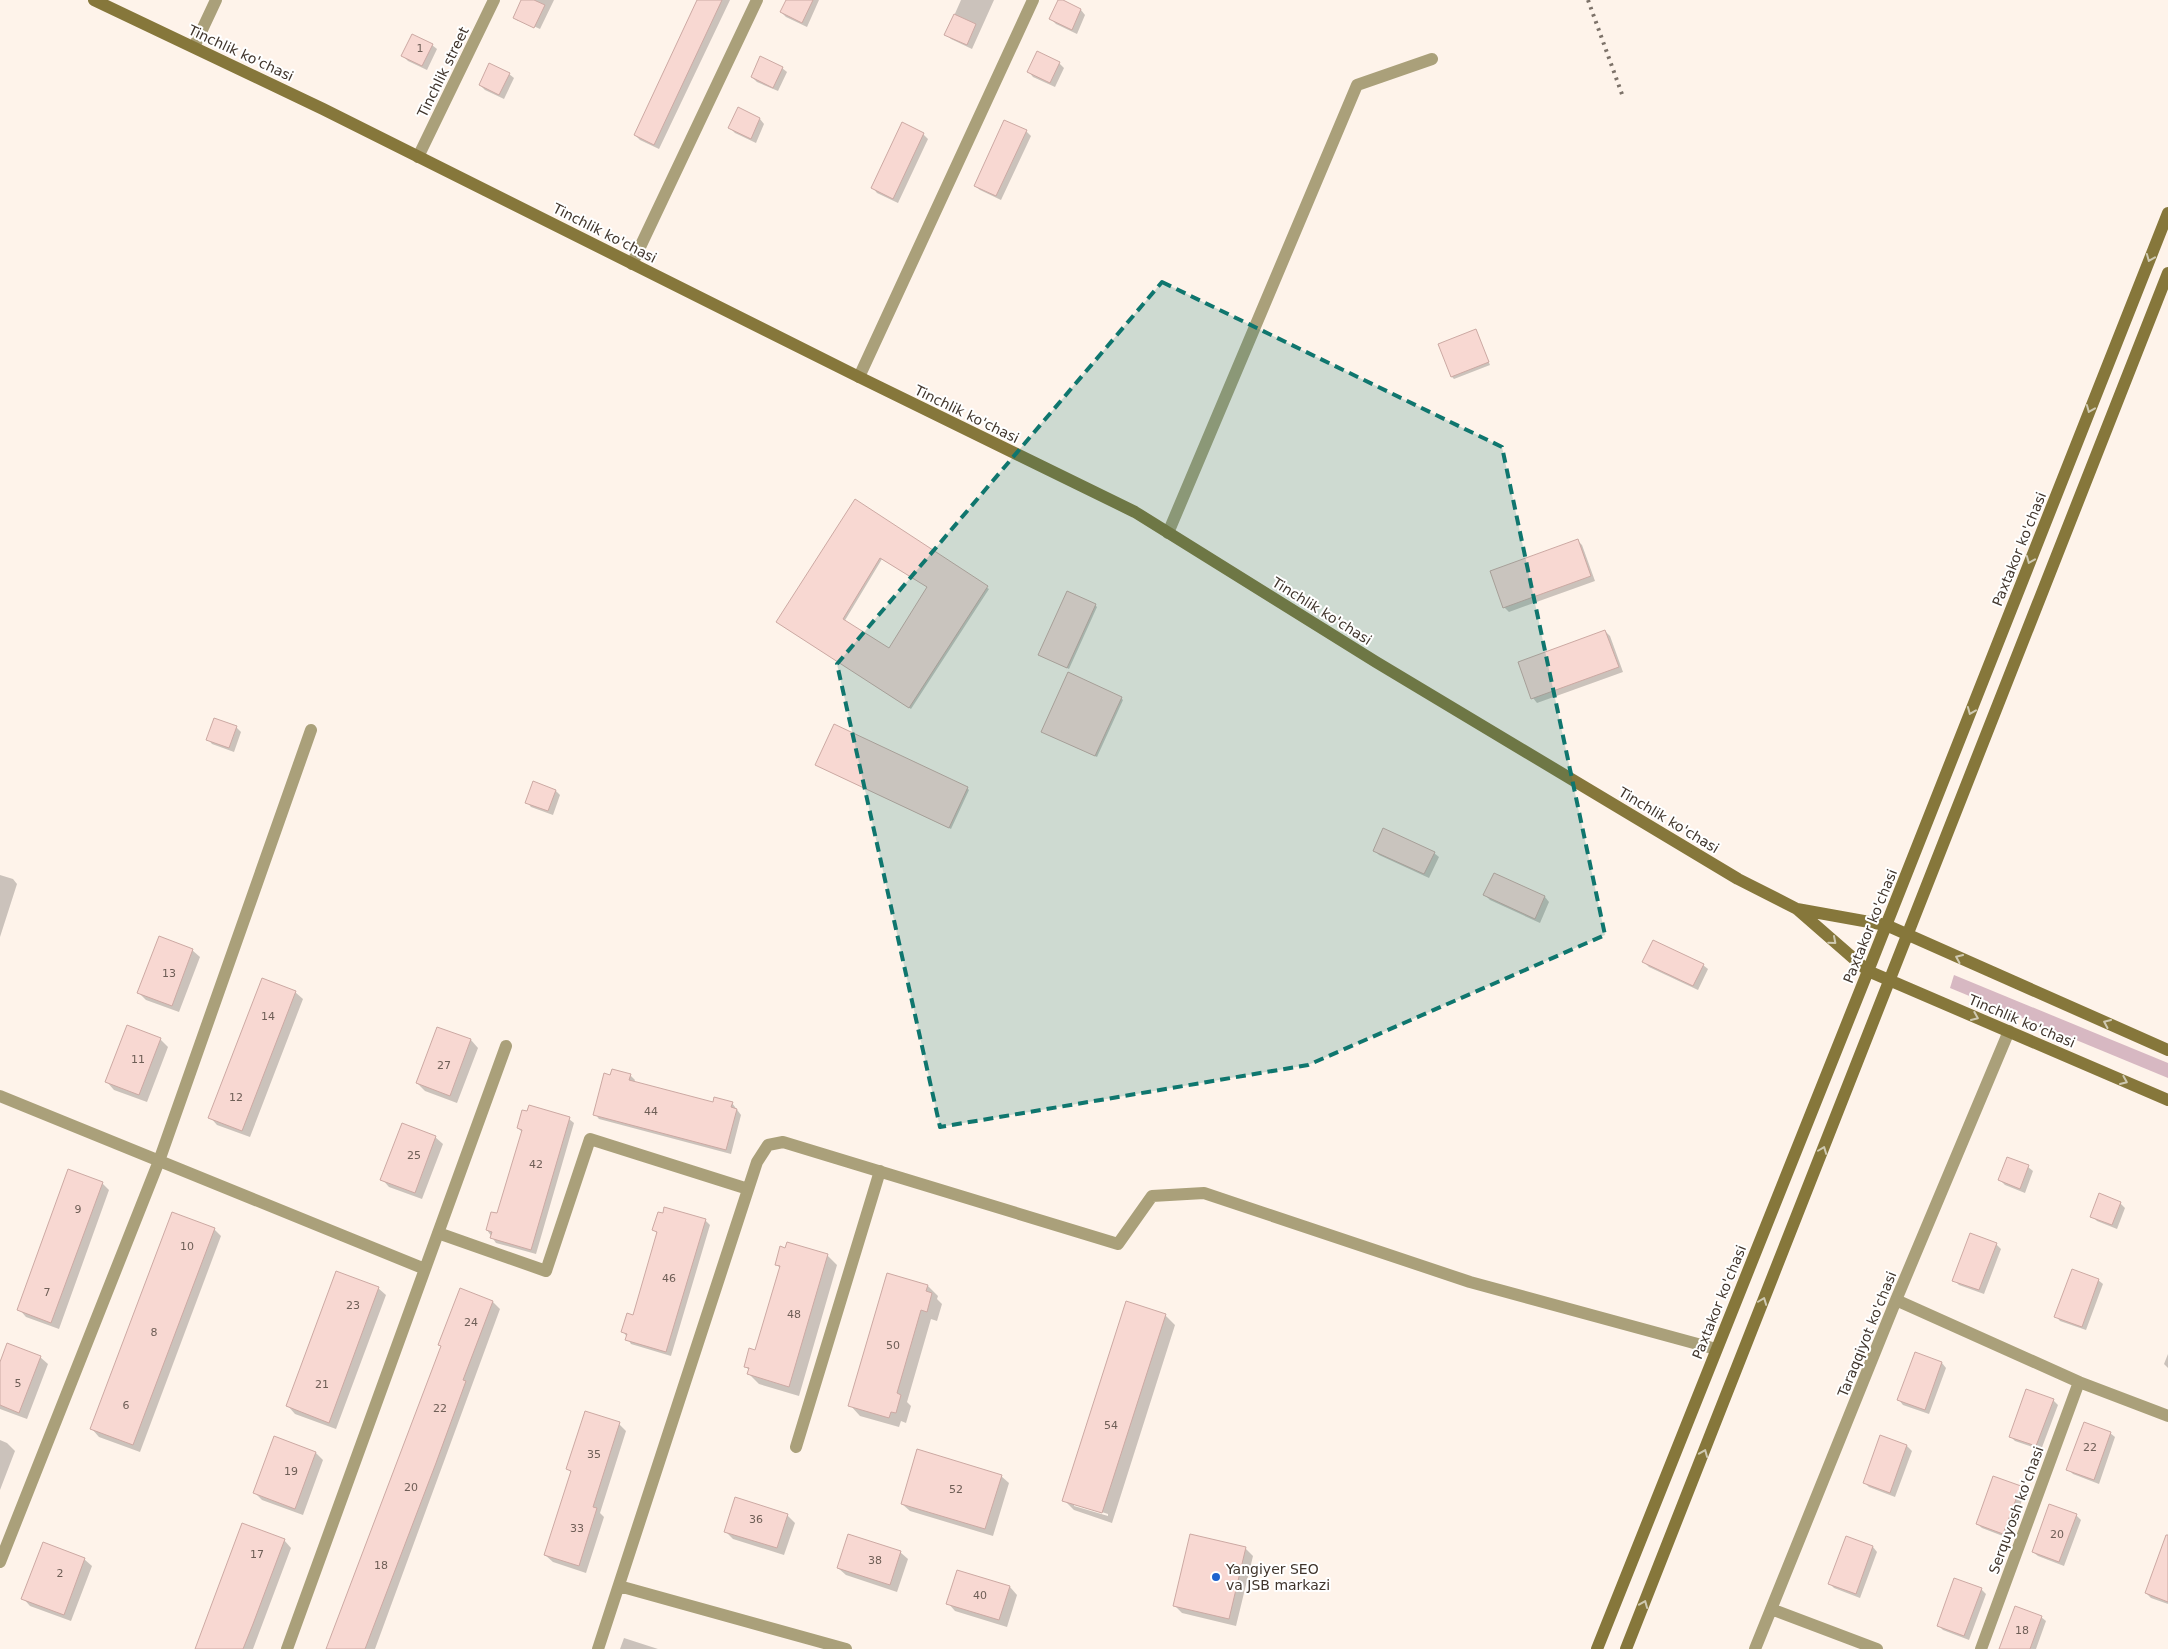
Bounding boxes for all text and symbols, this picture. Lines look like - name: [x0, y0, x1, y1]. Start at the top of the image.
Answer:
- street label: Tinchlik ko'chasi: [185, 21, 296, 84]
- street label: Tinchlik street: [414, 24, 472, 121]
- house number: 1: [417, 42, 424, 55]
- street label: Tinchlik ko'chasi: [550, 200, 659, 266]
- one-way arrow: [2146, 253, 2156, 262]
- street label: Tinchlik ko'chasi: [911, 381, 1022, 446]
- one-way arrow: [2086, 404, 2096, 413]
- street label: Paxtakor ko'chasi: [1989, 490, 2049, 608]
- one-way arrow: [2026, 555, 2037, 564]
- street label: Tinchlik ko'chasi: [1269, 573, 1375, 648]
- one-way arrow: [1966, 706, 1977, 715]
- street label: Tinchlik ko'chasi: [1615, 783, 1722, 856]
- street label: Paxtakor ko'chasi: [1840, 867, 1900, 985]
- one-way arrow: [1828, 935, 1837, 944]
- one-way arrow: [1955, 953, 1964, 964]
- house number: 13: [162, 967, 176, 980]
- street label: Tinchlik ko'chasi: [1965, 991, 2078, 1051]
- house number: 14: [261, 1010, 275, 1023]
- one-way arrow: [1970, 1010, 1979, 1021]
- one-way arrow: [2103, 1019, 2112, 1030]
- house number: 11: [131, 1053, 145, 1066]
- house number: 27: [437, 1059, 451, 1072]
- one-way arrow: [2119, 1074, 2128, 1085]
- house number: 12: [229, 1091, 243, 1104]
- house number: 44: [644, 1105, 658, 1118]
- one-way arrow: [1816, 1146, 1827, 1155]
- house number: 25: [407, 1149, 421, 1162]
- house number: 42: [529, 1158, 543, 1171]
- house number: 9: [75, 1203, 82, 1216]
- house number: 10: [180, 1240, 194, 1253]
- street label: Paxtakor ko'chasi: [1689, 1243, 1749, 1361]
- street label: Taraqqiyot ko'chasi: [1834, 1269, 1900, 1400]
- house number: 46: [662, 1272, 676, 1285]
- house number: 7: [44, 1286, 51, 1299]
- one-way arrow: [1757, 1297, 1768, 1306]
- house number: 23: [346, 1299, 360, 1312]
- house number: 48: [787, 1308, 801, 1321]
- house number: 24: [464, 1316, 478, 1329]
- house number: 8: [151, 1326, 158, 1339]
- house number: 50: [886, 1339, 900, 1352]
- house number: 5: [15, 1377, 22, 1390]
- house number: 21: [315, 1378, 329, 1391]
- house number: 6: [123, 1399, 130, 1412]
- house number: 22: [433, 1402, 447, 1415]
- house number: 54: [1104, 1419, 1118, 1432]
- house number: 22: [2083, 1441, 2097, 1454]
- street label: Serquyosh ko'chasi: [1985, 1444, 2047, 1576]
- house number: 35: [587, 1448, 601, 1461]
- one-way arrow: [1698, 1449, 1708, 1457]
- house number: 19: [284, 1465, 298, 1478]
- house number: 20: [404, 1481, 418, 1494]
- house number: 52: [949, 1483, 963, 1496]
- house number: 36: [749, 1513, 763, 1526]
- house number: 33: [570, 1522, 584, 1535]
- house number: 20: [2050, 1528, 2064, 1541]
- house number: 17: [250, 1548, 264, 1561]
- house number: 38: [868, 1554, 882, 1567]
- house number: 18: [374, 1559, 388, 1572]
- place label: Yangiyer SEO va JSB markazi: [1225, 1561, 1330, 1593]
- house number: 2: [57, 1567, 64, 1580]
- marker: Yangiyer SEO va JSB markazi: [1210, 1571, 1222, 1583]
- house number: 40: [973, 1589, 987, 1602]
- one-way arrow: [1638, 1600, 1648, 1609]
- house number: 18: [2015, 1624, 2029, 1637]

